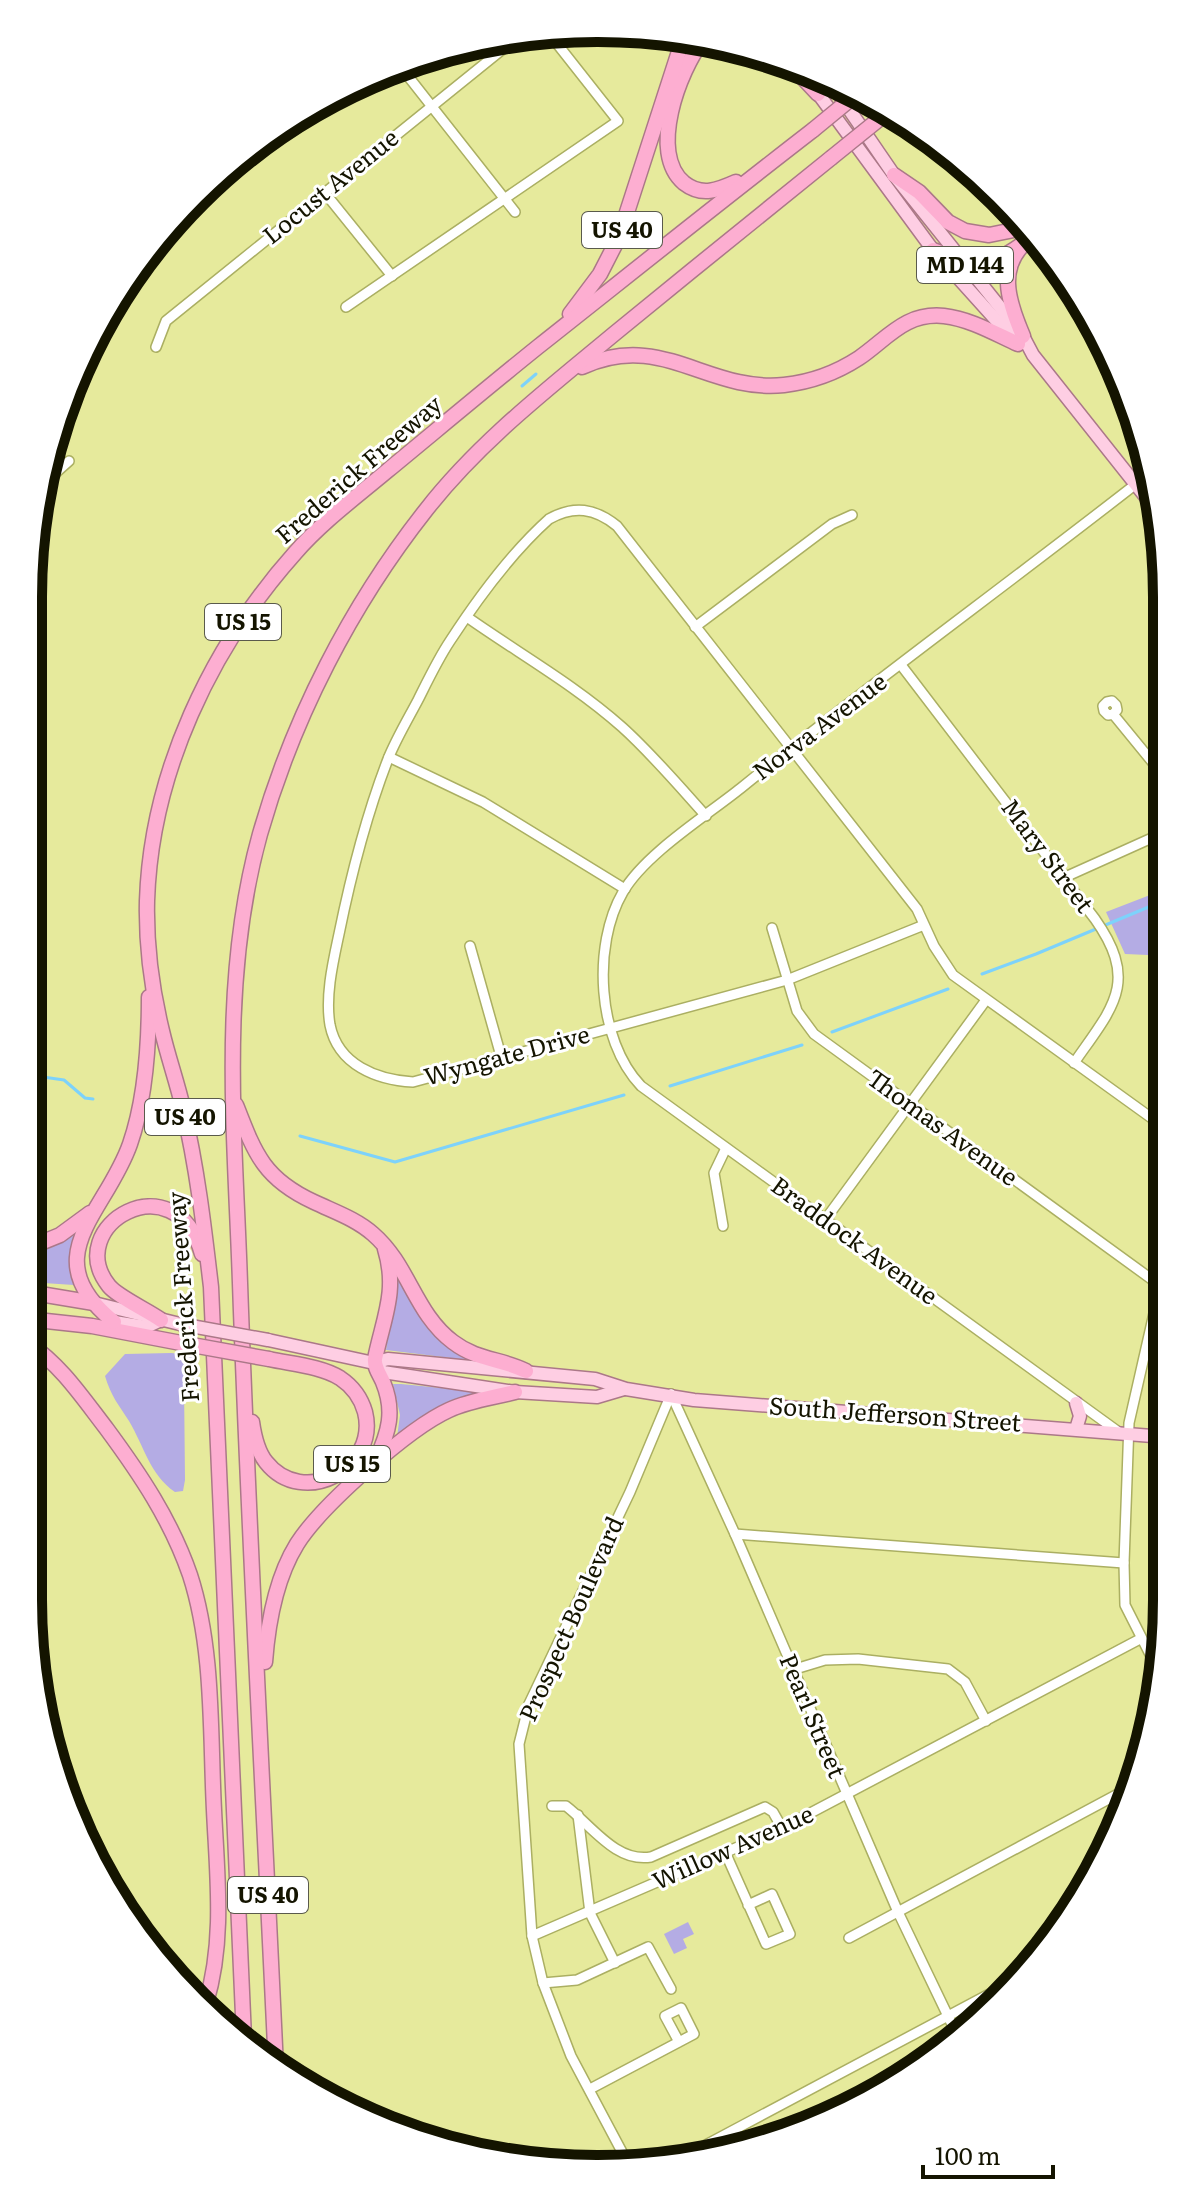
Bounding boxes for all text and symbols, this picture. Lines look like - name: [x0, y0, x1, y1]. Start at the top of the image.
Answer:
- street label: Locust Avenue: [254, 119, 405, 251]
- road number: US 40: [582, 212, 662, 248]
- road number: MD 144: [917, 247, 1013, 283]
- street label: Frederick Freeway: [266, 386, 449, 551]
- road number: US 15: [205, 604, 281, 640]
- street label: Norva Avenue: [744, 663, 893, 787]
- street label: Mary Street: [994, 790, 1104, 919]
- street label: Wyngate Drive: [420, 1015, 593, 1093]
- street label: Thomas Avenue: [861, 1059, 1026, 1193]
- road number: US 40: [145, 1099, 225, 1135]
- street label: Braddock Avenue: [765, 1167, 946, 1311]
- street label: Frederick Freeway: [157, 1191, 206, 1404]
- street label: South Jefferson Street: [768, 1386, 1023, 1439]
- road number: US 15: [314, 1446, 390, 1482]
- street label: Prospect Boulevard: [509, 1510, 631, 1726]
- street label: Pearl Street: [772, 1647, 856, 1783]
- street label: Willow Avenue: [646, 1795, 818, 1897]
- road number: US 40: [228, 1877, 308, 1913]
- scale bar: [923, 2129, 1053, 2179]
- text: 100 m: [935, 2137, 1001, 2172]

